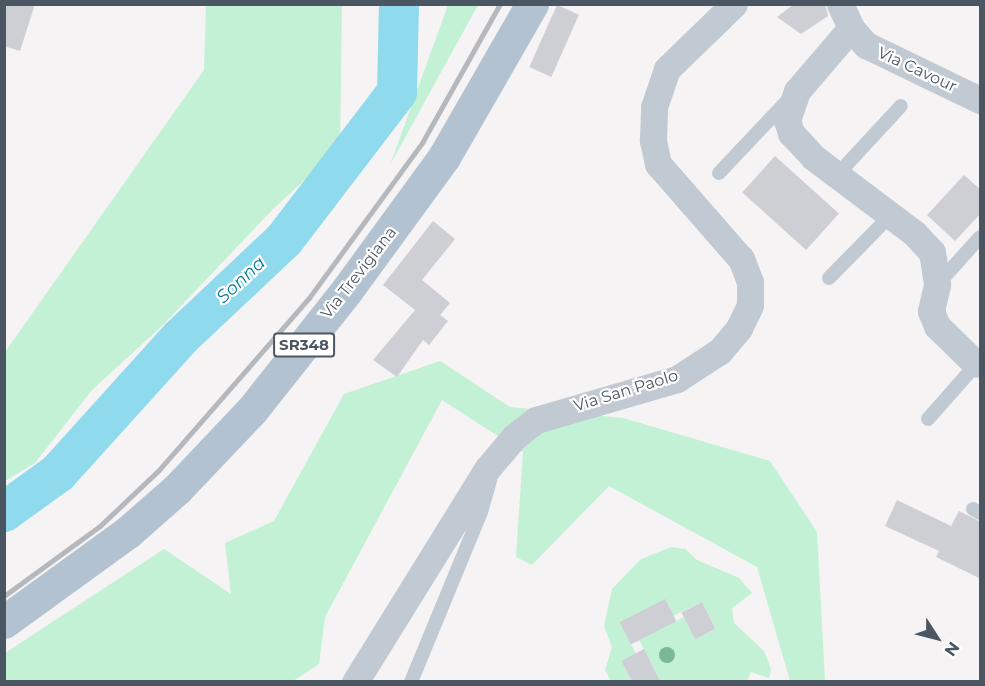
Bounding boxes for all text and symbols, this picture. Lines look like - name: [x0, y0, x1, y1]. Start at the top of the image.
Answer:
- street label: Via Cavour: [874, 43, 960, 97]
- street label: Via Trevigiana: [317, 223, 401, 323]
- water label: Sonna: [212, 252, 270, 308]
- road number: SR348: [272, 333, 336, 357]
- street label: Via San Paolo: [571, 366, 681, 416]
- north arrow: [907, 608, 967, 668]
- text: N: [940, 638, 963, 660]

